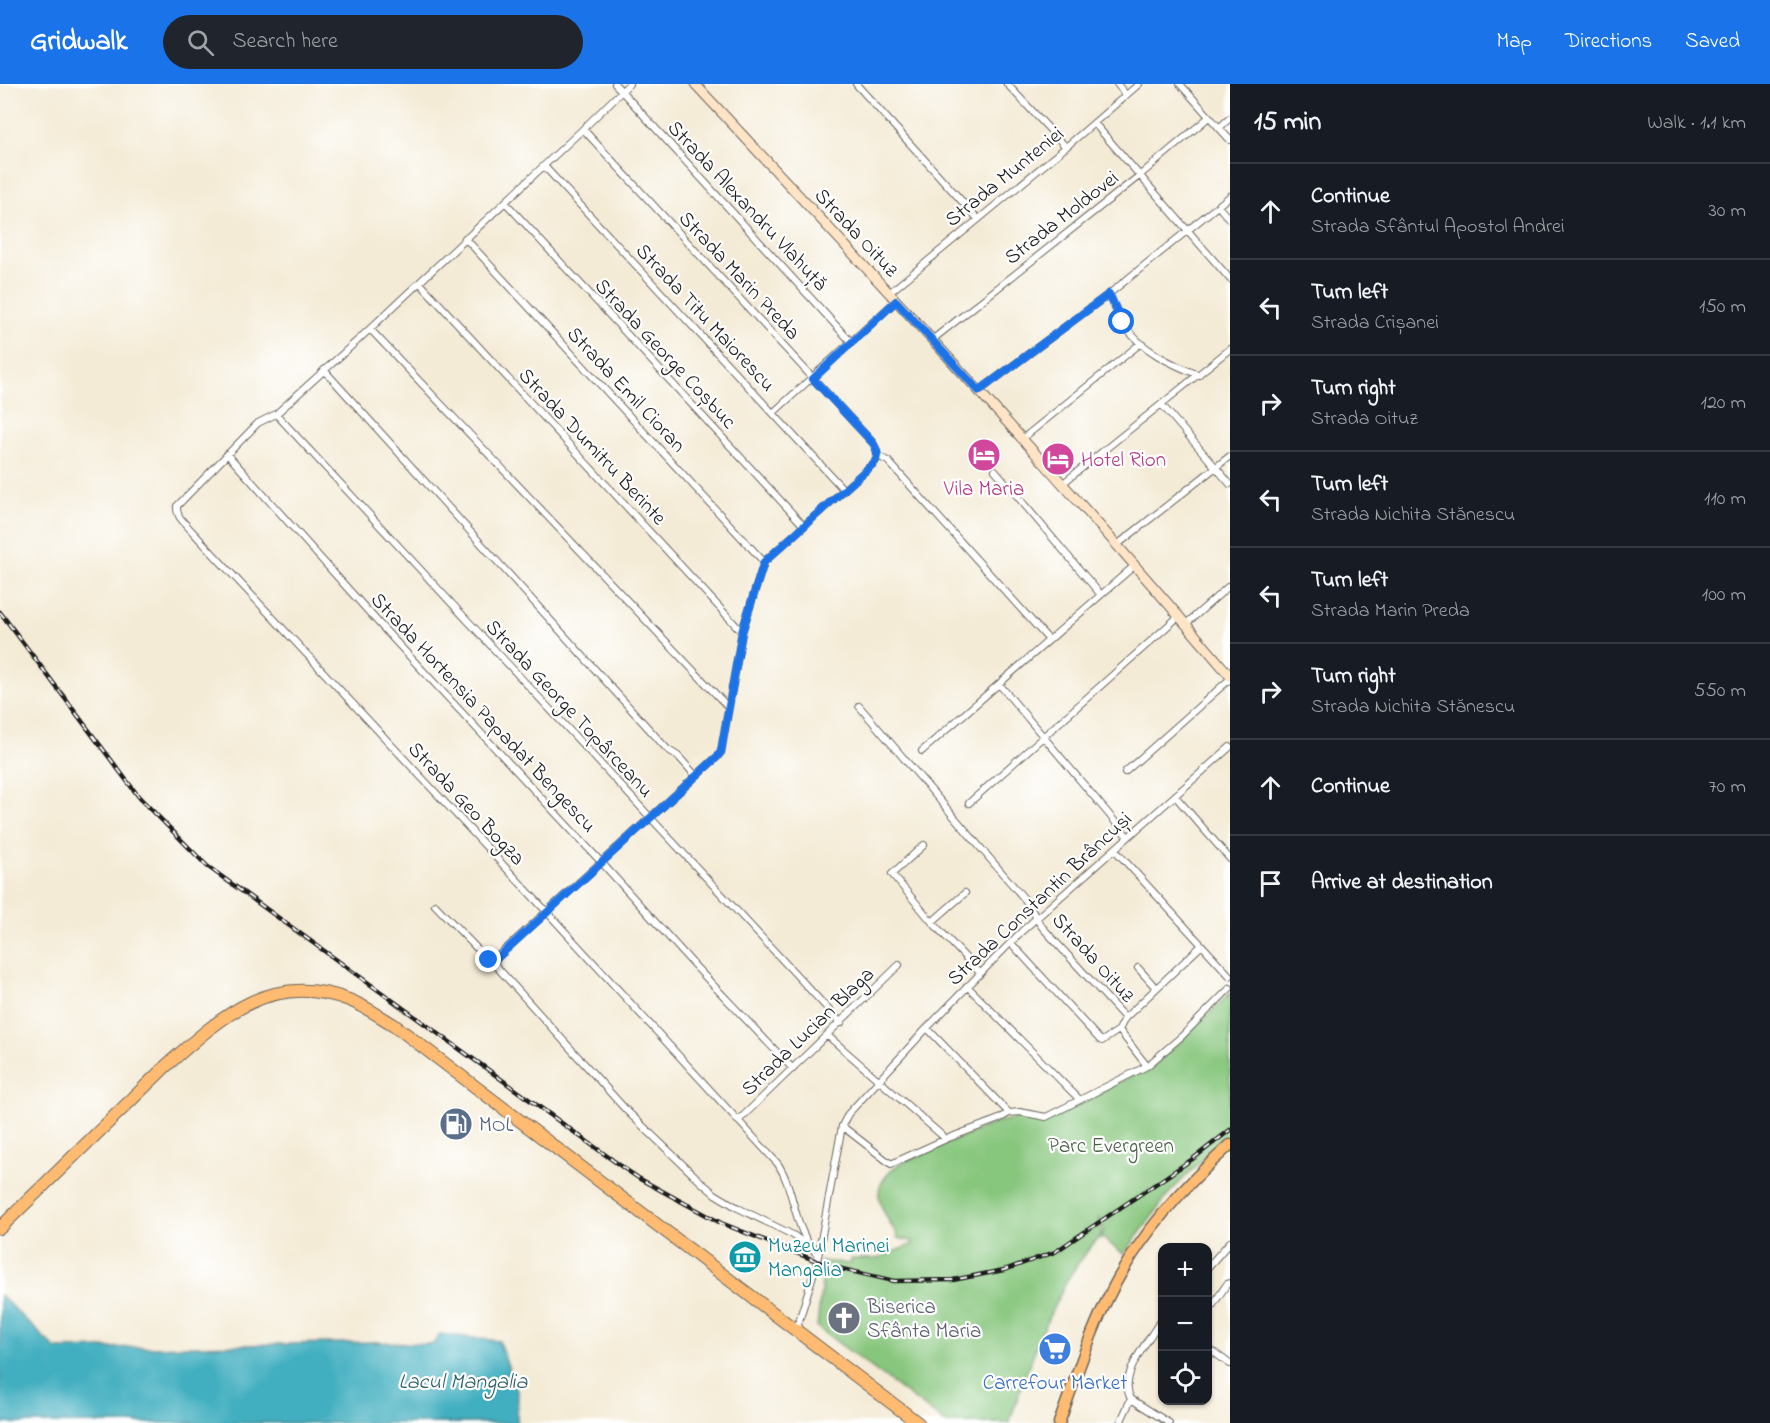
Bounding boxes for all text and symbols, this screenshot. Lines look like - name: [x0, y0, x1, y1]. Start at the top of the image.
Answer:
- search box: [163, 15, 583, 69]
- text: Gridwalk: [30, 22, 127, 63]
- icon: search: [184, 26, 217, 59]
- text: Search here: [232, 26, 338, 58]
- text: Map: [1496, 27, 1532, 57]
- text: Directions: [1565, 27, 1652, 57]
- text: Saved: [1685, 27, 1740, 57]
- text: 15 min: [1254, 104, 1321, 142]
- text: Walk · 1.1 km: [1647, 109, 1746, 138]
- street label: Strada Alexandru Vlahuță: [659, 114, 834, 299]
- street label: Strada Munteniei: [939, 120, 1071, 235]
- street label: Strada Moldovei: [999, 164, 1126, 273]
- text: Continue: [1311, 181, 1390, 213]
- street label: Strada Oituz: [806, 182, 905, 285]
- icon: ahead: [1254, 195, 1287, 228]
- text: 30 m: [1709, 197, 1746, 226]
- street label: Strada Marin Preda: [671, 205, 806, 348]
- text: Strada Sfântul Apostol Andrei: [1311, 213, 1565, 242]
- street label: Strada Titu Maiorescu: [628, 237, 782, 399]
- street label: Strada George Coșbuc: [585, 272, 743, 438]
- text: Turn left: [1311, 277, 1388, 309]
- icon: left: [1254, 291, 1287, 324]
- text: 150 m: [1699, 293, 1746, 322]
- route start: [1108, 308, 1134, 334]
- text: Strada Crișanei: [1311, 309, 1439, 338]
- street label: Strada Emil Cioran: [559, 321, 692, 460]
- street label: Strada Dumitru Berinte: [510, 362, 673, 533]
- text: Turn right: [1311, 373, 1396, 405]
- icon: right: [1254, 387, 1287, 420]
- text: 120 m: [1701, 389, 1746, 418]
- text: Strada Oituz: [1311, 405, 1418, 434]
- hotel icon: Vila Maria: [966, 437, 1002, 473]
- hotel icon: Hotel Rion: [1040, 441, 1076, 477]
- place label: Hotel Rion: [1081, 446, 1166, 476]
- text: Turn left: [1311, 469, 1388, 501]
- place label: Vila Maria: [943, 475, 1024, 505]
- icon: left: [1254, 483, 1287, 516]
- text: 110 m: [1704, 485, 1746, 514]
- text: Strada Nichita Stănescu: [1311, 501, 1515, 530]
- text: Turn left: [1311, 565, 1388, 597]
- icon: left: [1254, 579, 1287, 612]
- text: 100 m: [1702, 581, 1746, 610]
- street label: Strada Hortensia Papadat Bengescu: [361, 586, 602, 842]
- text: Strada Marin Preda: [1311, 597, 1470, 626]
- street label: Strada George Topârceanu: [476, 613, 660, 807]
- text: Turn right: [1311, 661, 1396, 693]
- icon: right: [1254, 675, 1287, 708]
- text: 550 m: [1694, 677, 1746, 706]
- text: Strada Nichita Stănescu: [1311, 693, 1515, 722]
- street label: Strada Geo Bogza: [398, 736, 531, 875]
- icon: ahead: [1254, 771, 1287, 804]
- text: Continue: [1311, 771, 1390, 803]
- text: 70 m: [1709, 773, 1746, 802]
- street label: Strada Constantin Brâncuși: [941, 805, 1140, 993]
- icon: arrive: [1254, 867, 1287, 900]
- text: Arrive at destination: [1311, 867, 1493, 899]
- street label: Strada Oituz: [1044, 907, 1141, 1010]
- route end: [475, 946, 501, 972]
- street label: Strada Lucian Blaga: [735, 961, 883, 1105]
- fuel station icon: MOL: [438, 1106, 474, 1142]
- place label: MOL: [479, 1111, 514, 1141]
- park label: Parc Evergreen: [1048, 1132, 1174, 1164]
- place label: Muzeul Marinei Mangalia: [768, 1232, 890, 1288]
- museum icon: Muzeul Marinei Mangalia: [727, 1239, 763, 1275]
- map controls: [1158, 1243, 1212, 1405]
- button: +: [1158, 1243, 1212, 1297]
- place label: Biserica Sfânta Maria: [866, 1293, 981, 1347]
- button: −: [1158, 1297, 1212, 1351]
- church icon: Biserica Sfânta Maria: [826, 1300, 862, 1336]
- supermarket icon: Carrefour Market: [1037, 1331, 1073, 1367]
- button: locate: [1158, 1351, 1212, 1405]
- water label: Lacul Mangalia: [399, 1367, 529, 1399]
- place label: Carrefour Market: [983, 1369, 1127, 1399]

